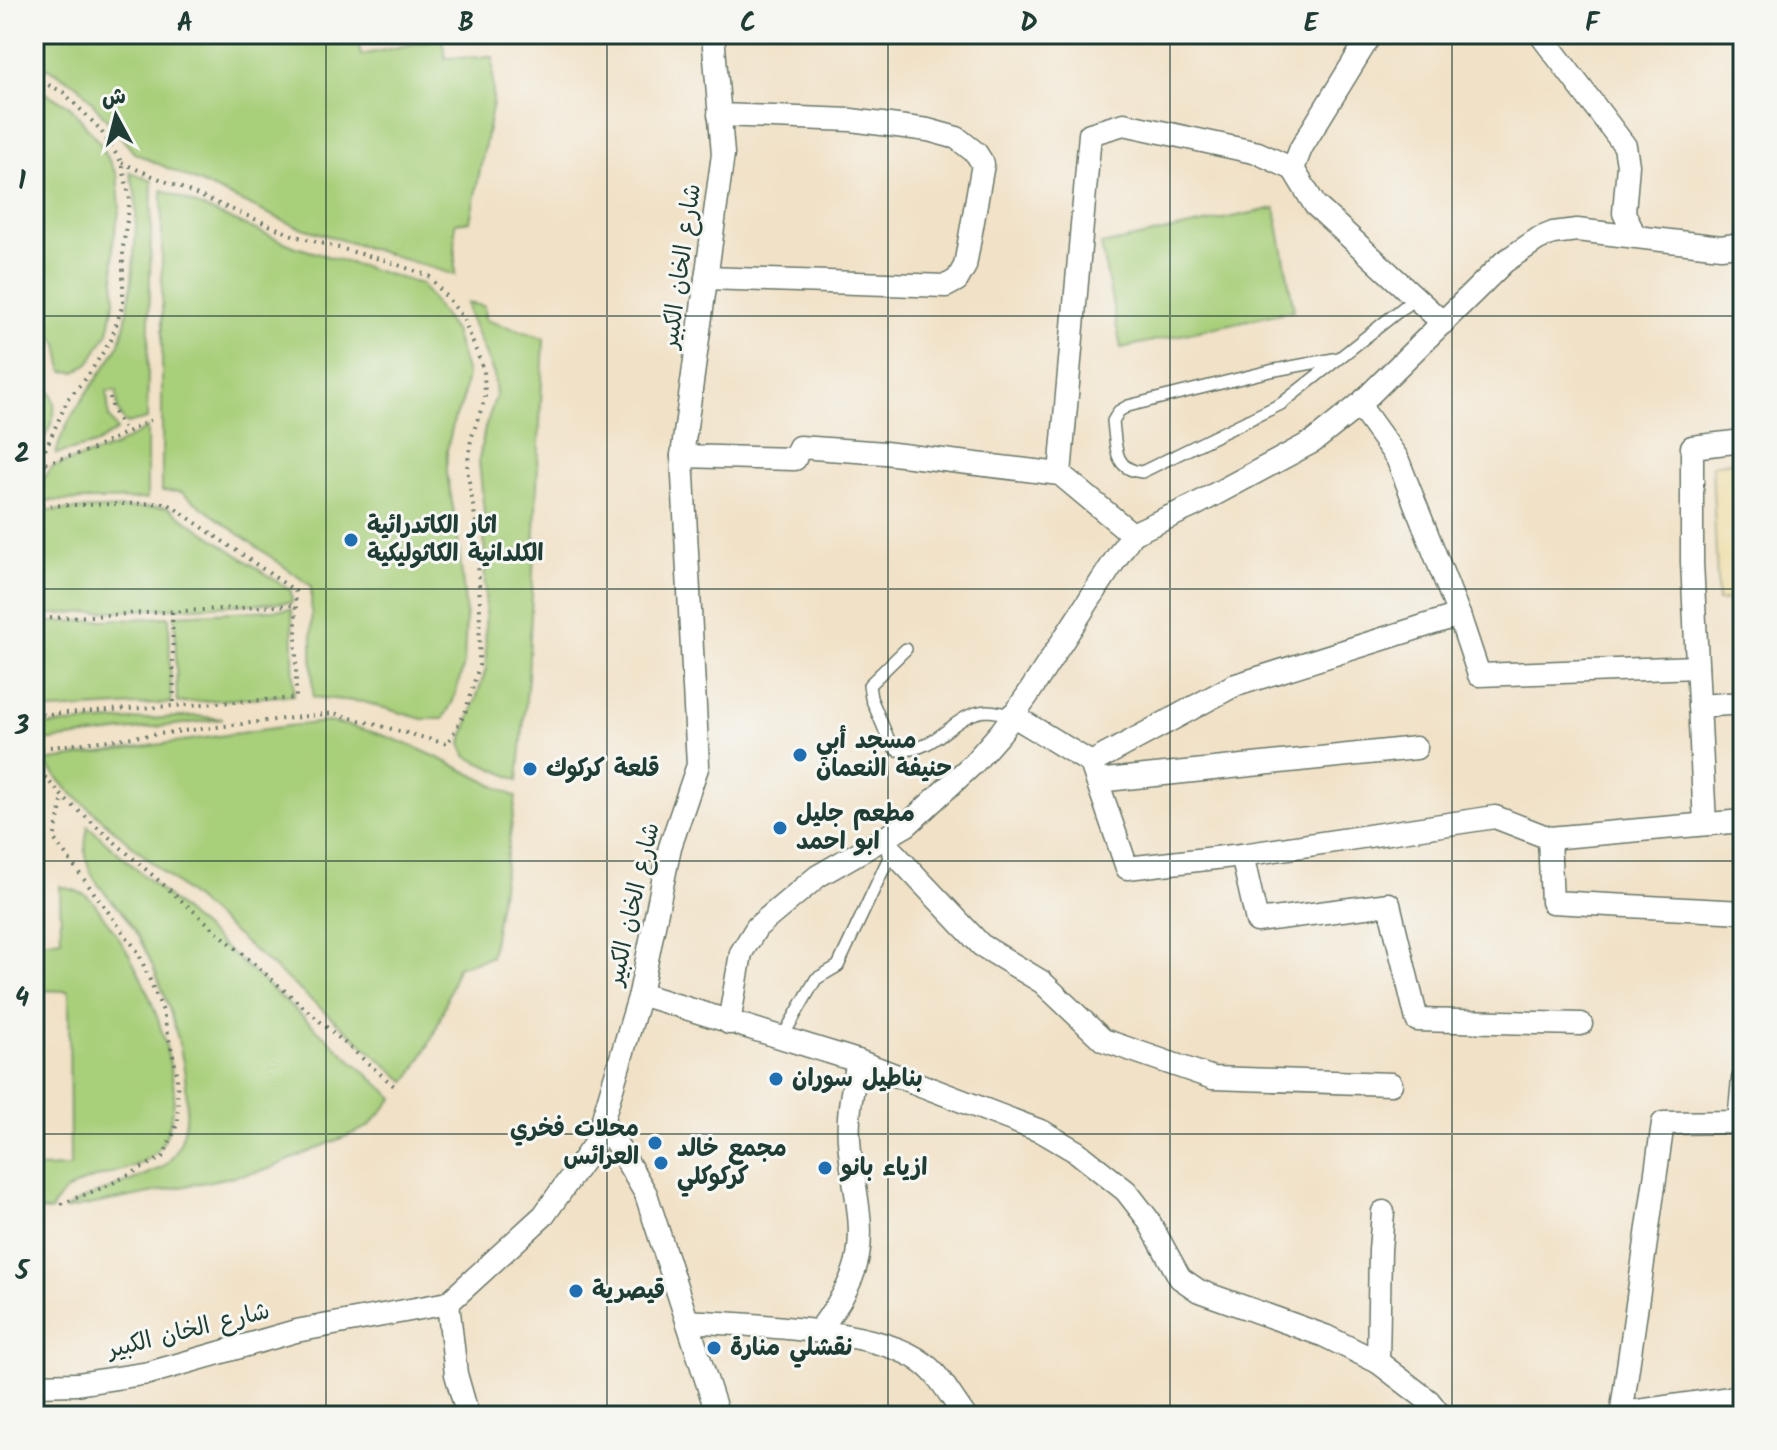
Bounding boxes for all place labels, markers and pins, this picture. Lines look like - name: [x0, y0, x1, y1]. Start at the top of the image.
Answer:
- place label: اثار الكاتدرائية الكلدانية الكاثوليكية: [367, 507, 544, 574]
- marker: اثار الكاتدرائية الكلدانية الكاثوليكية: [342, 531, 360, 549]
- place label: مسجد أبي حنيفة النعمان: [816, 722, 952, 789]
- marker: مسجد أبي حنيفة النعمان: [791, 746, 809, 764]
- place label: قلعة كركوك: [546, 750, 660, 789]
- marker: قلعة كركوك: [521, 760, 539, 778]
- place label: مطعم جليل ابو احمد: [796, 795, 915, 862]
- marker: مطعم جليل ابو احمد: [771, 819, 789, 837]
- place label: بناطيل سوران: [792, 1060, 923, 1099]
- marker: بناطيل سوران: [767, 1070, 785, 1088]
- place label: محلات فخري العرائس: [510, 1110, 639, 1177]
- place label: مجمع خالد كركوكلي: [677, 1130, 787, 1197]
- marker: محلات فخري العرائس: [646, 1134, 664, 1152]
- place label: ازياء بانو: [839, 1149, 927, 1188]
- marker: مجمع خالد كركوكلي: [652, 1154, 670, 1172]
- marker: ازياء بانو: [816, 1159, 834, 1177]
- place label: قيصرية: [592, 1272, 665, 1311]
- marker: قيصرية: [567, 1282, 585, 1300]
- place label: نقشلي منارة: [730, 1329, 852, 1368]
- marker: نقشلي منارة: [705, 1339, 723, 1357]

